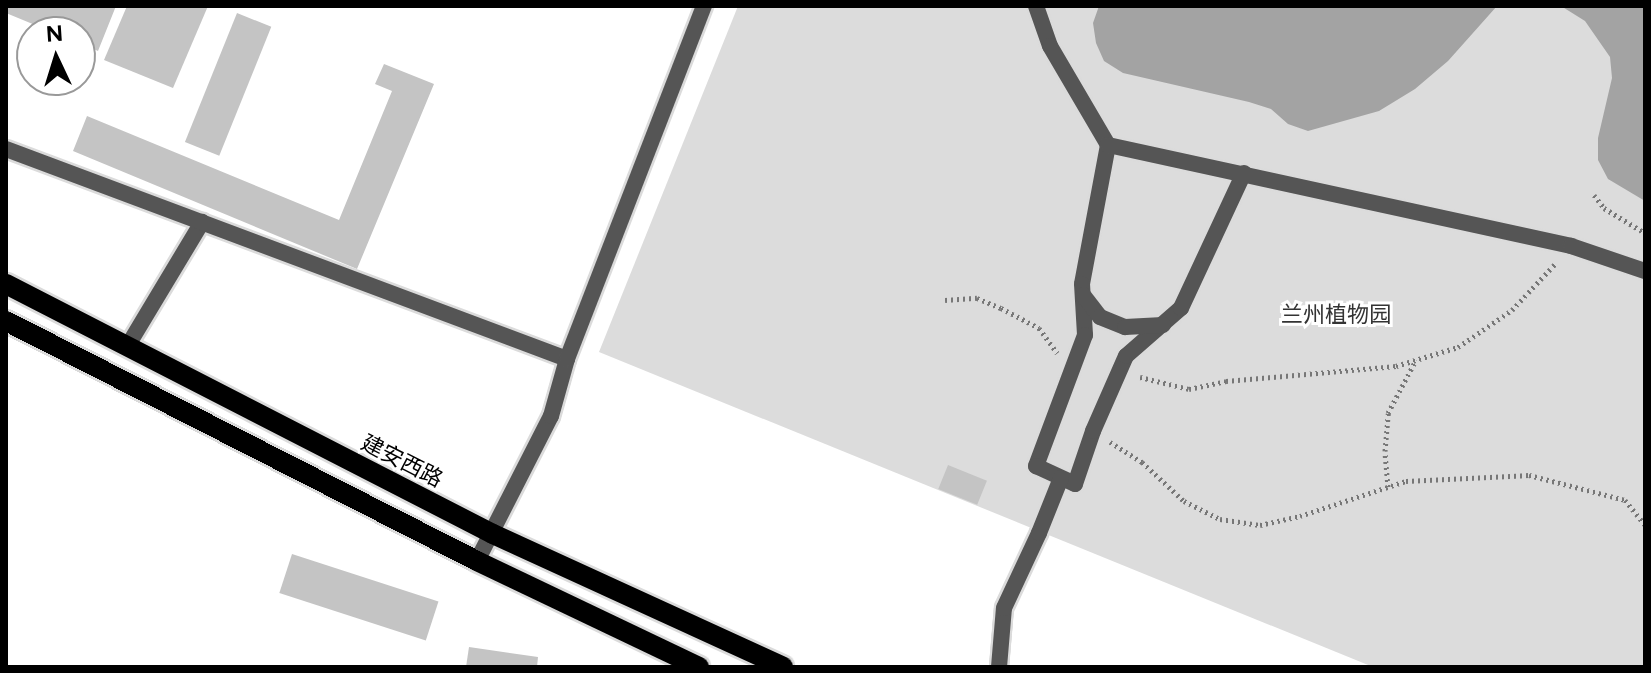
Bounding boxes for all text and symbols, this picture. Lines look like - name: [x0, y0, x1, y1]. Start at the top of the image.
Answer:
- north arrow: [16, 16, 96, 96]
- text: N: [45, 19, 64, 48]
- park label: 兰州植物园: [1281, 302, 1391, 328]
- street label: 建安西路: [357, 429, 447, 493]

